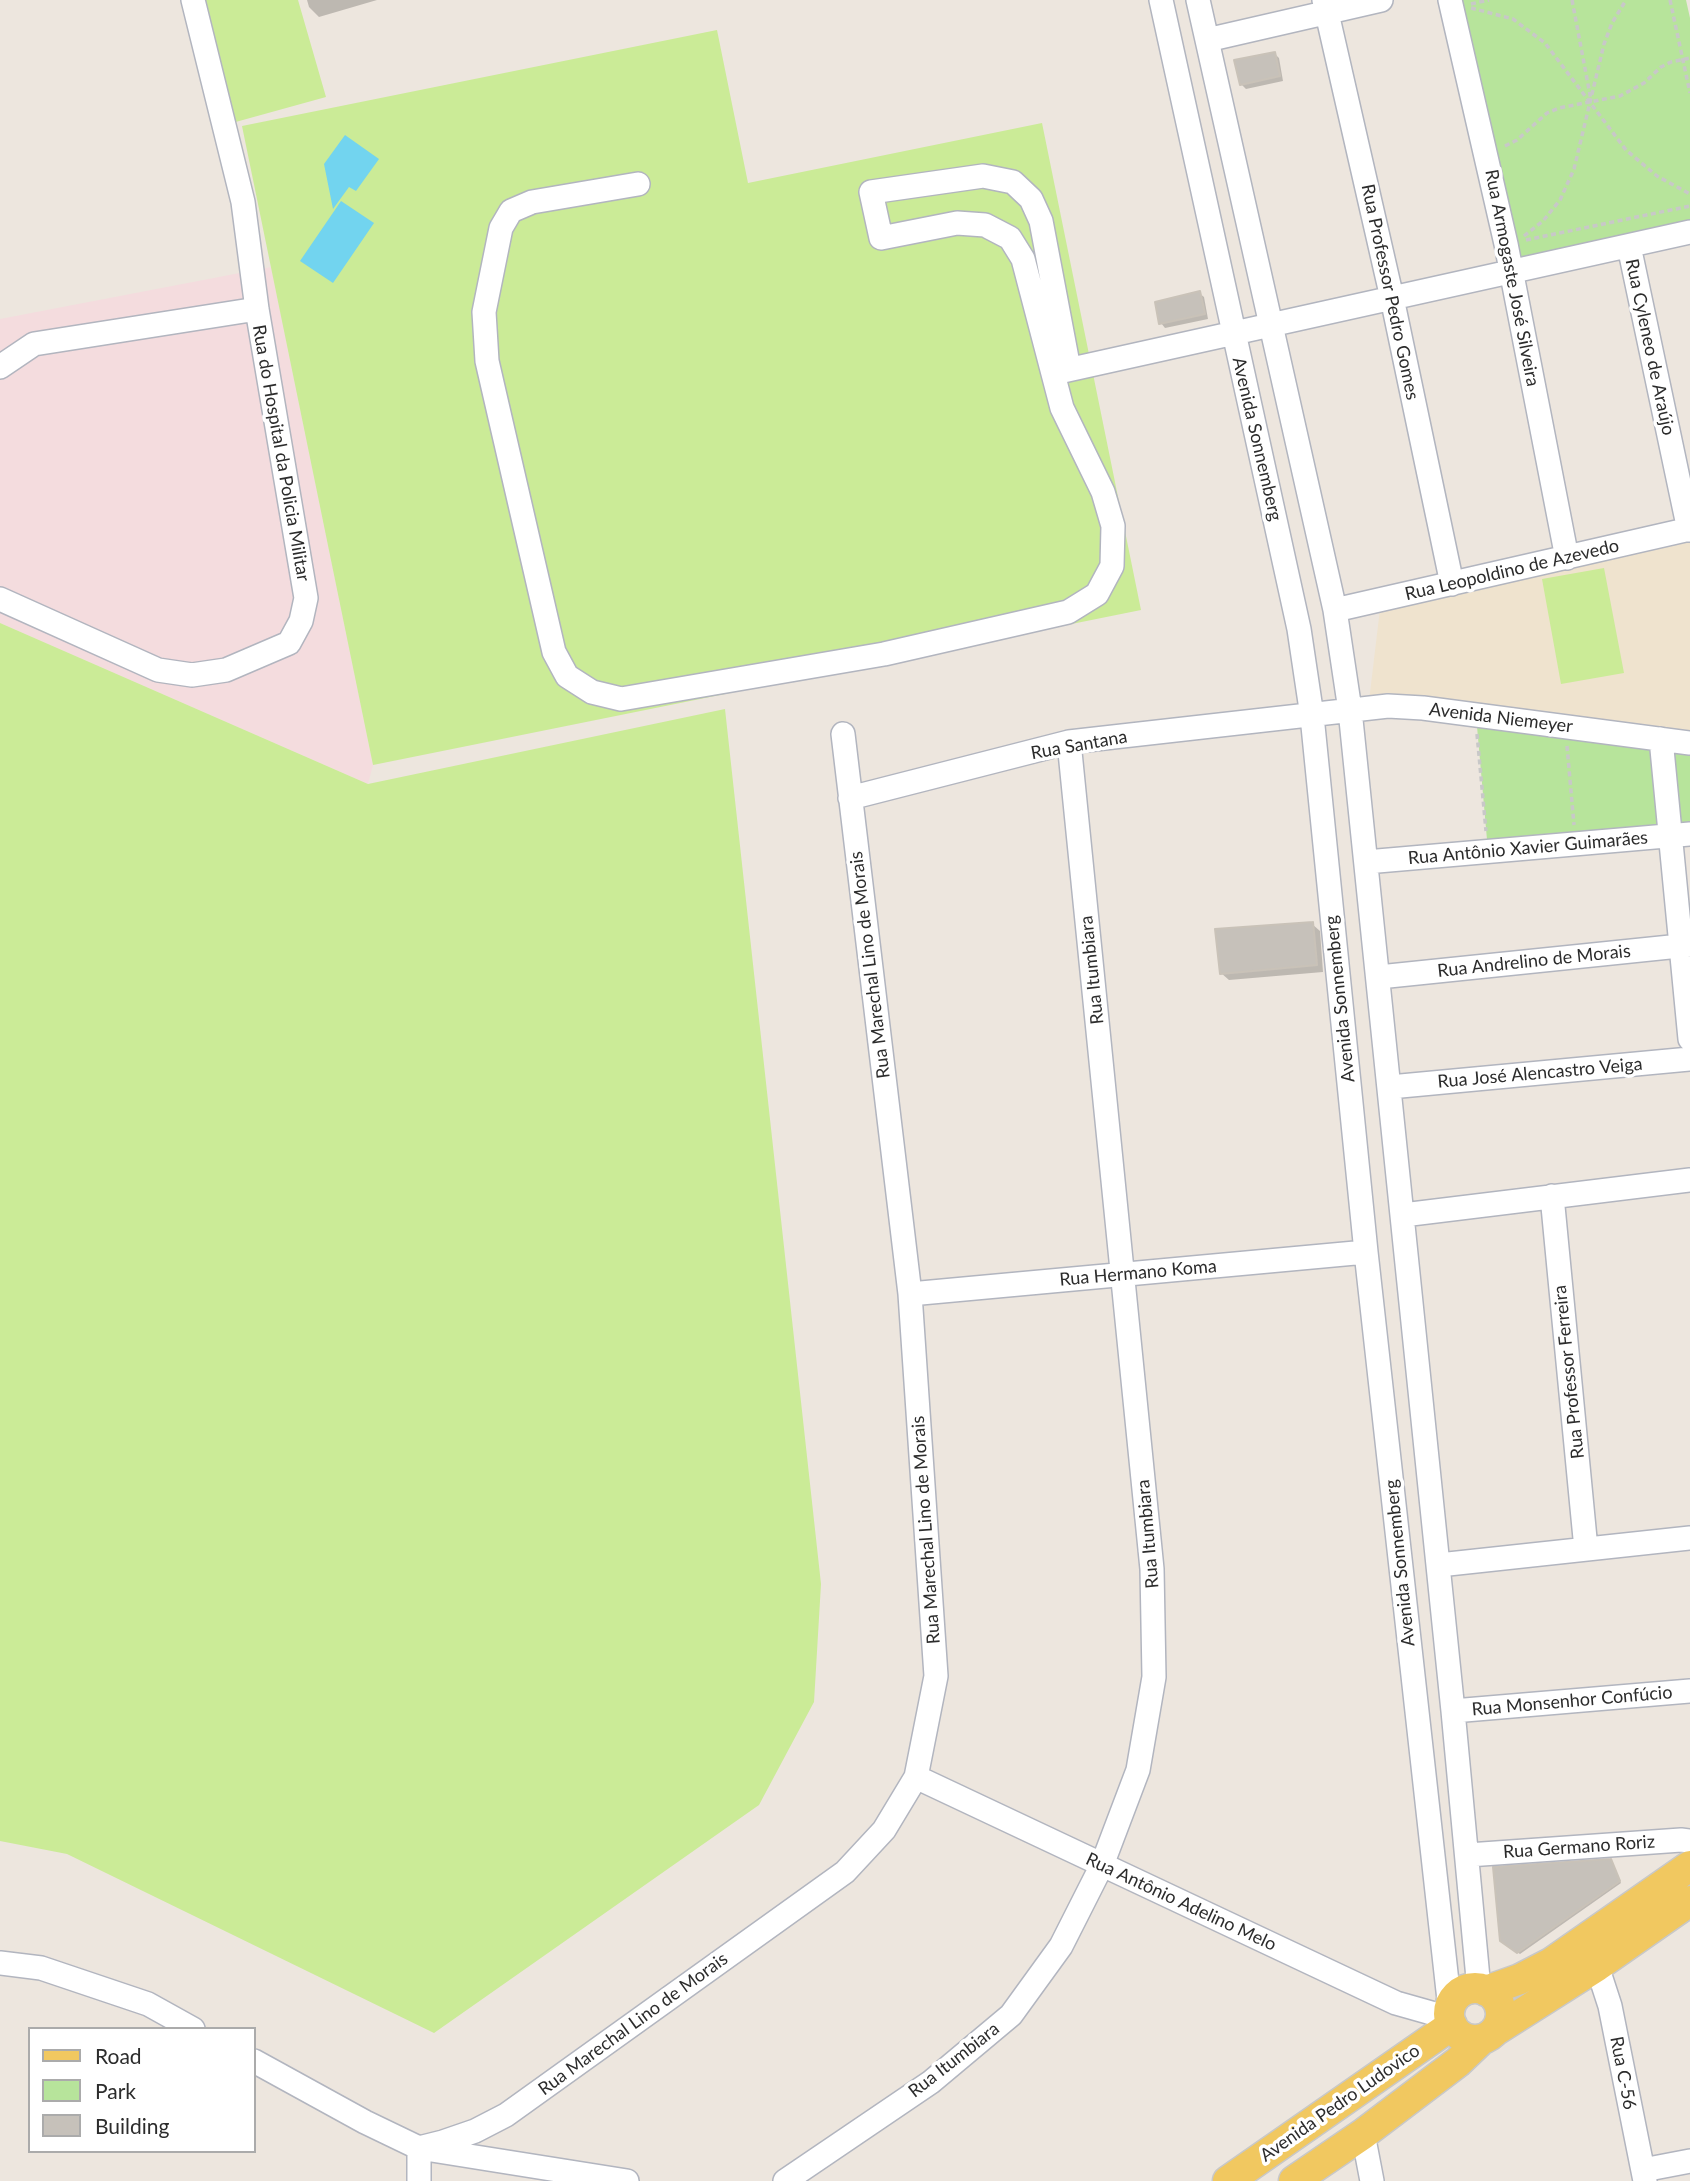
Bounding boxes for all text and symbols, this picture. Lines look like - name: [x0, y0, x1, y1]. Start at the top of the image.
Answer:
- street label: Rua Armogaste José Silveira: [1480, 168, 1544, 388]
- street label: Rua Professor Pedro Gomes: [1357, 182, 1423, 402]
- street label: Rua Cyleneo de Araújo: [1621, 257, 1679, 437]
- street label: Rua do Hospital da Policia Militar: [248, 323, 314, 583]
- street label: Avenida Sonnemberg: [1228, 355, 1286, 523]
- street label: Rua Leopoldino de Azevedo: [1403, 535, 1621, 605]
- street label: Avenida Niemeyer: [1428, 698, 1574, 738]
- street label: Rua Santana: [1029, 726, 1129, 764]
- street label: Rua Antônio Xavier Guimarães: [1407, 827, 1649, 869]
- street label: Rua Marechal Lino de Morais: [845, 850, 895, 1080]
- street label: Rua Itumbiara: [1076, 915, 1108, 1025]
- street label: Avenida Sonnemberg: [1320, 915, 1360, 1083]
- street label: Rua Andrelino de Morais: [1436, 940, 1632, 982]
- street label: Rua José Alencastro Veiga: [1437, 1053, 1643, 1093]
- street label: Rua Hermano Koma: [1058, 1255, 1218, 1291]
- street label: Rua Professor Ferreira: [1549, 1284, 1589, 1460]
- street label: Rua Marechal Lino de Morais: [907, 1415, 945, 1645]
- street label: Rua Itumbiara: [1132, 1479, 1164, 1589]
- street label: Avenida Sonnemberg: [1380, 1479, 1420, 1647]
- street label: Rua Monsenhor Confúcio: [1471, 1681, 1673, 1721]
- street label: Rua Germano Roriz: [1502, 1831, 1656, 1863]
- street label: Rua Antônio Adelino Melo: [1082, 1848, 1280, 1956]
- street label: Rua Marechal Lino de Morais: [534, 1948, 732, 2100]
- street label: Rua Itumbiara: [904, 2018, 1004, 2102]
- legend: [28, 2027, 256, 2153]
- street label: Rua C-56: [1605, 2035, 1641, 2111]
- street label: Avenida Pedro Ludovico: [1256, 2040, 1424, 2166]
- text: Road: [95, 2043, 142, 2068]
- text: Park: [95, 2078, 136, 2103]
- text: Building: [95, 2113, 170, 2138]

